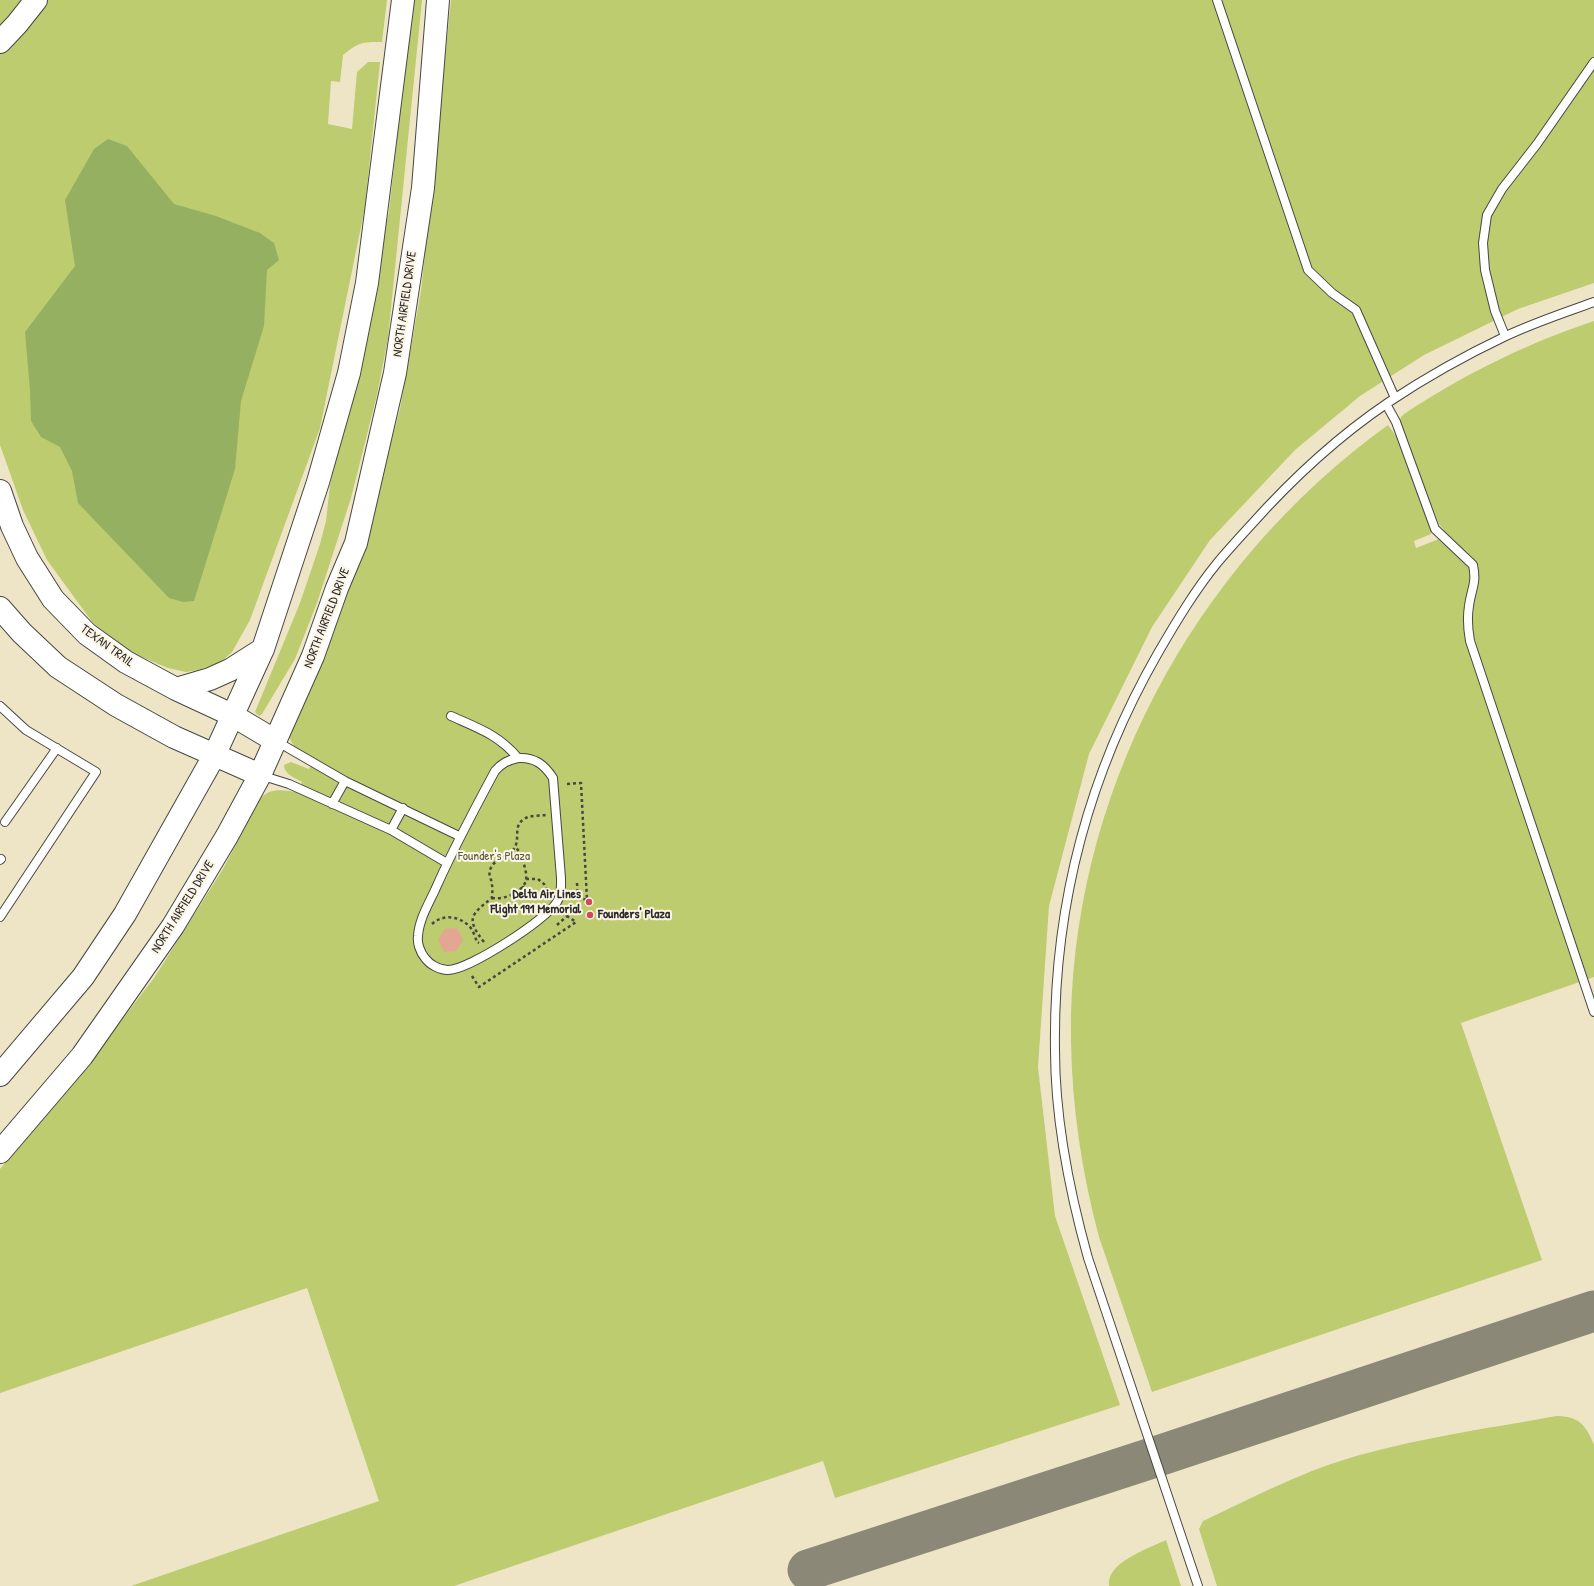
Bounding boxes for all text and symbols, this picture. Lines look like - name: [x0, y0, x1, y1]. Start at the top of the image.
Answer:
- street label: NORTH AIRFIELD DRIVE: [390, 250, 420, 358]
- street label: NORTH AIRFIELD DRIVE: [301, 566, 353, 670]
- street label: TEXAN TRAIL: [77, 621, 137, 671]
- park label: Founder's Plaza: [458, 849, 530, 865]
- street label: NORTH AIRFIELD DRIVE: [148, 858, 218, 956]
- place label: Delta Air Lines Flight 191 Memorial: [490, 887, 581, 918]
- marker: Delta Air Lines Flight 191 Memorial: [584, 897, 594, 907]
- place label: Founders' Plaza: [598, 907, 670, 923]
- marker: Founders' Plaza: [585, 910, 595, 920]

